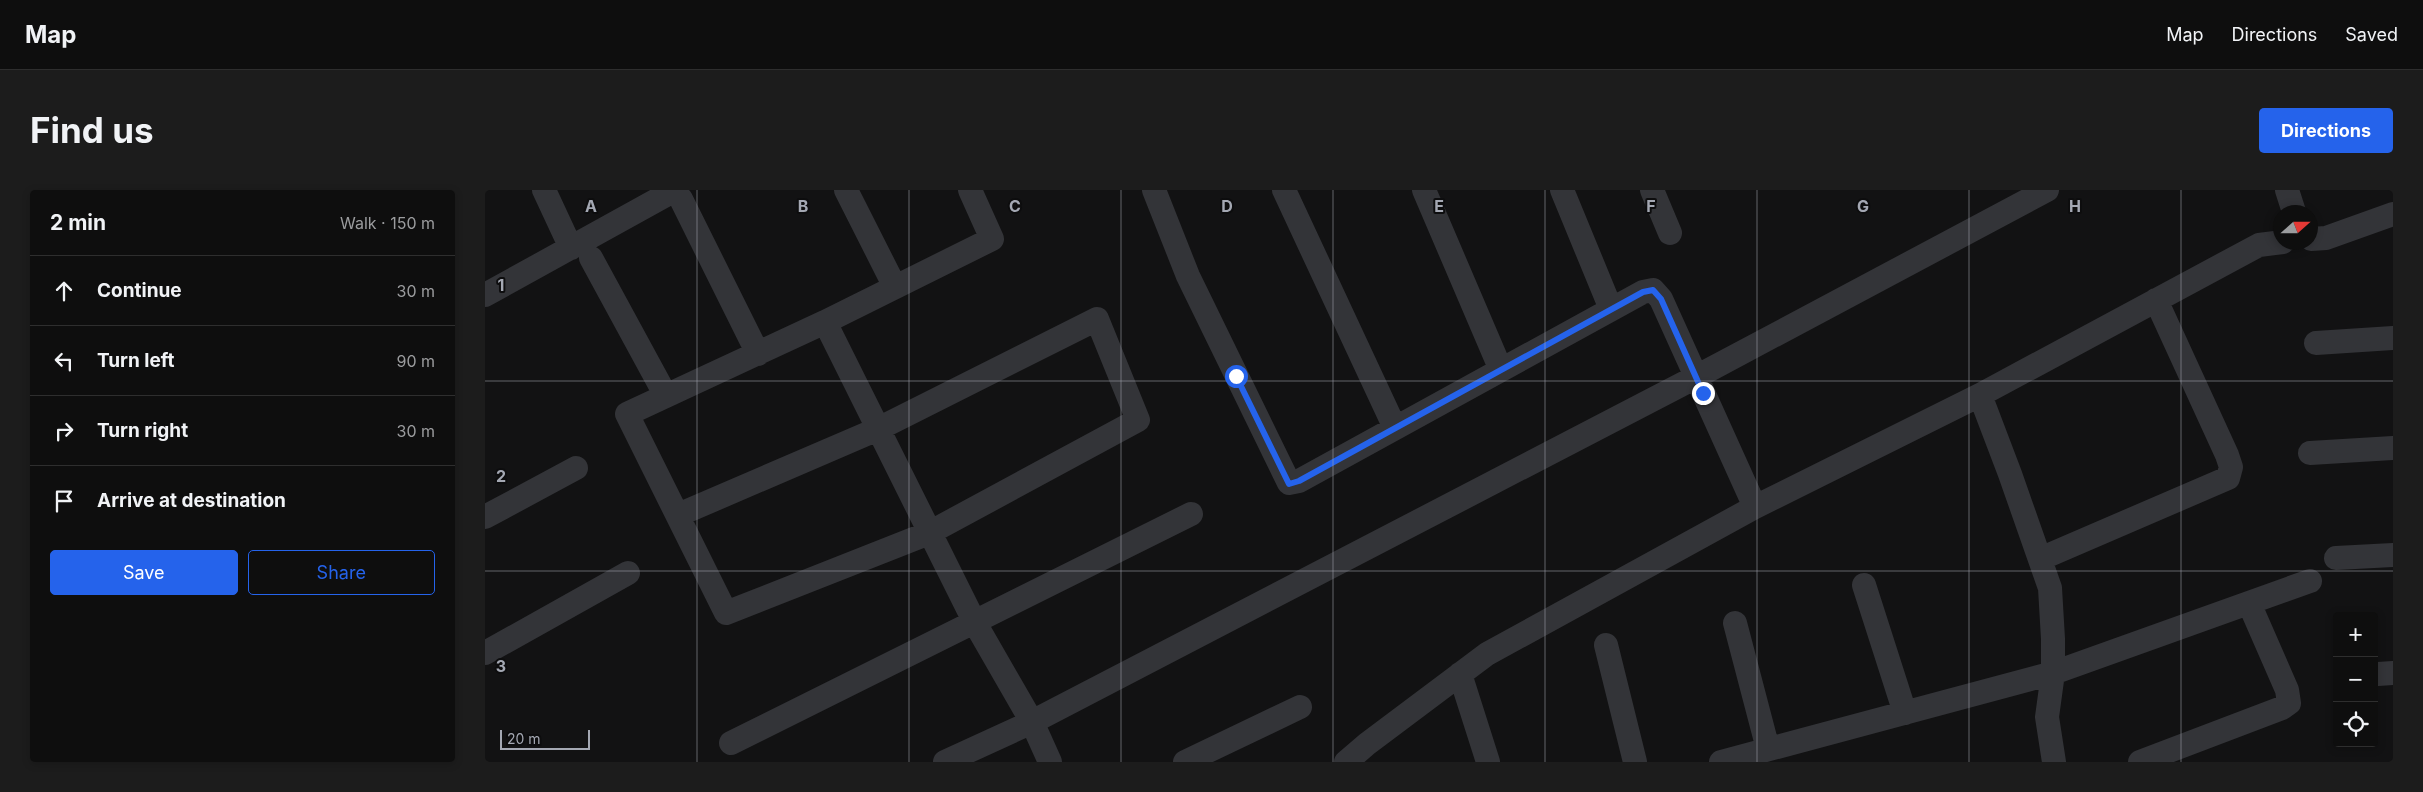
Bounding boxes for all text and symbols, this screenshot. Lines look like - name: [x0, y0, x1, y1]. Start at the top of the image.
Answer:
- text: Map: [25, 20, 76, 49]
- text: Map: [2166, 24, 2204, 45]
- text: Directions: [2232, 24, 2317, 45]
- text: Saved: [2345, 24, 2398, 45]
- button: Directions: [2259, 108, 2393, 153]
- text: Find us: [30, 109, 154, 151]
- text: A: [585, 196, 597, 216]
- text: B: [798, 196, 808, 216]
- text: C: [1009, 196, 1021, 216]
- text: D: [1221, 196, 1233, 216]
- text: E: [1434, 196, 1444, 216]
- text: F: [1646, 196, 1656, 216]
- text: G: [1857, 196, 1869, 216]
- text: H: [2069, 196, 2081, 216]
- north arrow: [2273, 205, 2318, 250]
- text: 2 min: [50, 210, 106, 235]
- text: Walk · 150 m: [340, 213, 435, 233]
- text: 1: [498, 275, 504, 295]
- icon: ahead: [50, 277, 78, 305]
- text: Continue: [97, 279, 182, 302]
- text: 30 m: [397, 281, 435, 301]
- icon: left: [50, 347, 78, 375]
- text: Turn left: [97, 349, 175, 372]
- text: 90 m: [396, 351, 435, 371]
- route start: [1225, 365, 1248, 388]
- route end: [1692, 382, 1715, 405]
- icon: right: [50, 417, 78, 445]
- text: Turn right: [97, 419, 188, 442]
- text: 30 m: [397, 421, 435, 441]
- text: 2: [496, 466, 506, 486]
- icon: arrive: [50, 487, 78, 515]
- text: Arrive at destination: [97, 489, 286, 512]
- button: Save: [50, 550, 238, 595]
- button: Share: [248, 550, 435, 595]
- map controls: [2333, 612, 2378, 747]
- button: +: [2333, 612, 2378, 657]
- text: 3: [496, 656, 506, 676]
- button: −: [2333, 657, 2378, 702]
- button: locate: [2333, 702, 2378, 747]
- scale bar: [500, 727, 590, 750]
- text: 20 m: [507, 730, 541, 747]

